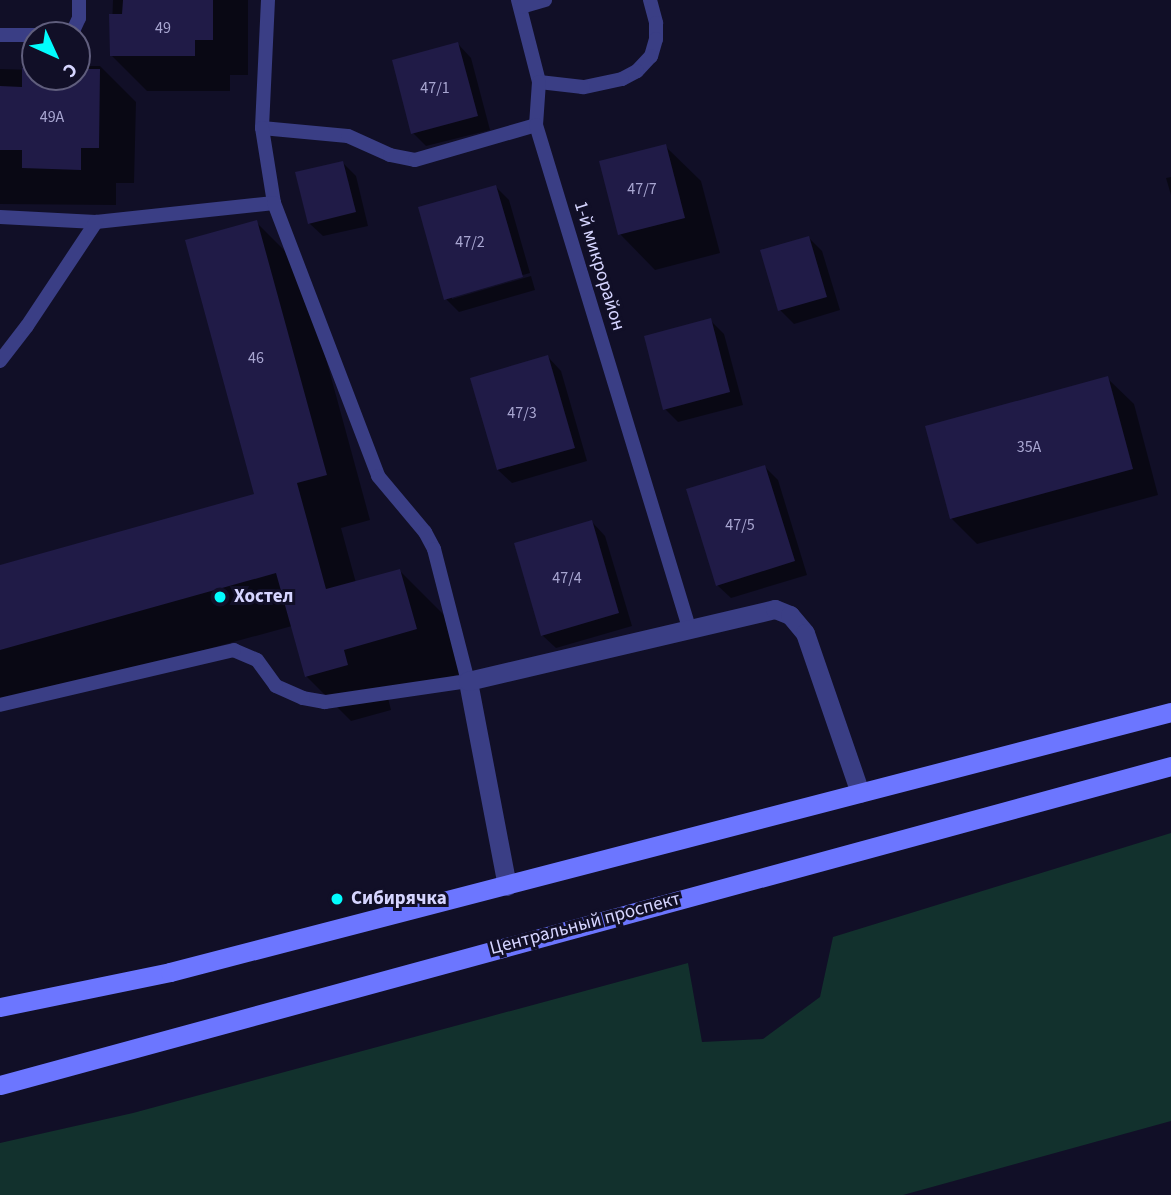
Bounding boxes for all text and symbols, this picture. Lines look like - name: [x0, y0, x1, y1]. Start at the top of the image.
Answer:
- house number: 49: [155, 18, 171, 38]
- north arrow: [21, 21, 91, 91]
- text: С: [56, 56, 83, 83]
- house number: 47/1: [420, 78, 450, 98]
- house number: 49А: [40, 107, 64, 127]
- house number: 47/7: [627, 179, 657, 199]
- street label: 1-й микрорайон: [568, 198, 630, 334]
- house number: 47/2: [455, 232, 485, 252]
- house number: 46: [248, 348, 264, 368]
- house number: 47/3: [507, 403, 537, 423]
- house number: 35А: [1017, 437, 1041, 457]
- house number: 47/5: [725, 515, 755, 535]
- house number: 47/4: [552, 568, 582, 588]
- place label: Хостел: [234, 586, 293, 608]
- marker: Хостел: [212, 589, 228, 605]
- place label: Сибирячка: [351, 888, 447, 910]
- street label: Центральный проспект: [487, 888, 683, 960]
- marker: Сибирячка: [329, 891, 345, 907]

